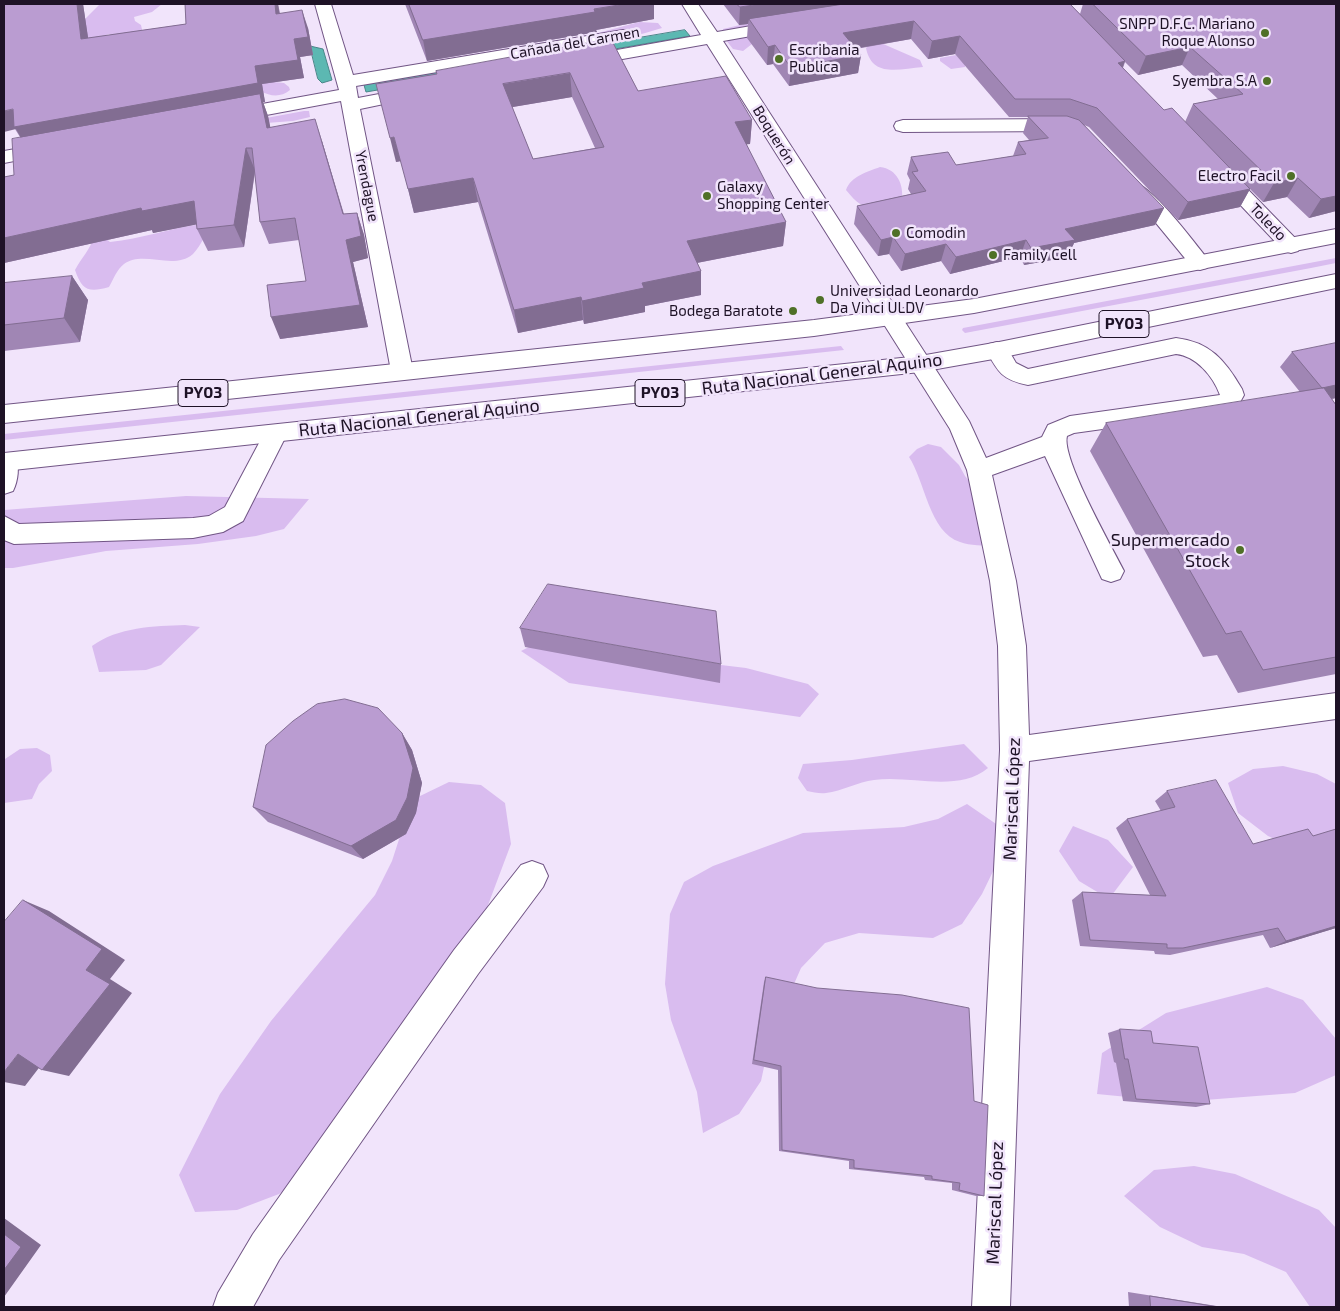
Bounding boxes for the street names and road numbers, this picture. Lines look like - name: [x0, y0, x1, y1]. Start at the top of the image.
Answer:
- street label: Cañada del Carmen: [509, 23, 641, 63]
- street label: Boquerón: [749, 102, 799, 168]
- street label: Yrendague: [351, 149, 383, 223]
- street label: Toledo: [1246, 199, 1290, 245]
- road number: PY03: [1099, 310, 1149, 338]
- street label: Ruta Nacional General Aquino: [700, 349, 944, 399]
- road number: PY03: [178, 379, 228, 406]
- road number: PY03: [635, 379, 685, 406]
- street label: Ruta Nacional General Aquino: [297, 395, 541, 441]
- street label: Mariscal López: [999, 737, 1025, 861]
- street label: Mariscal López: [982, 1141, 1008, 1265]

